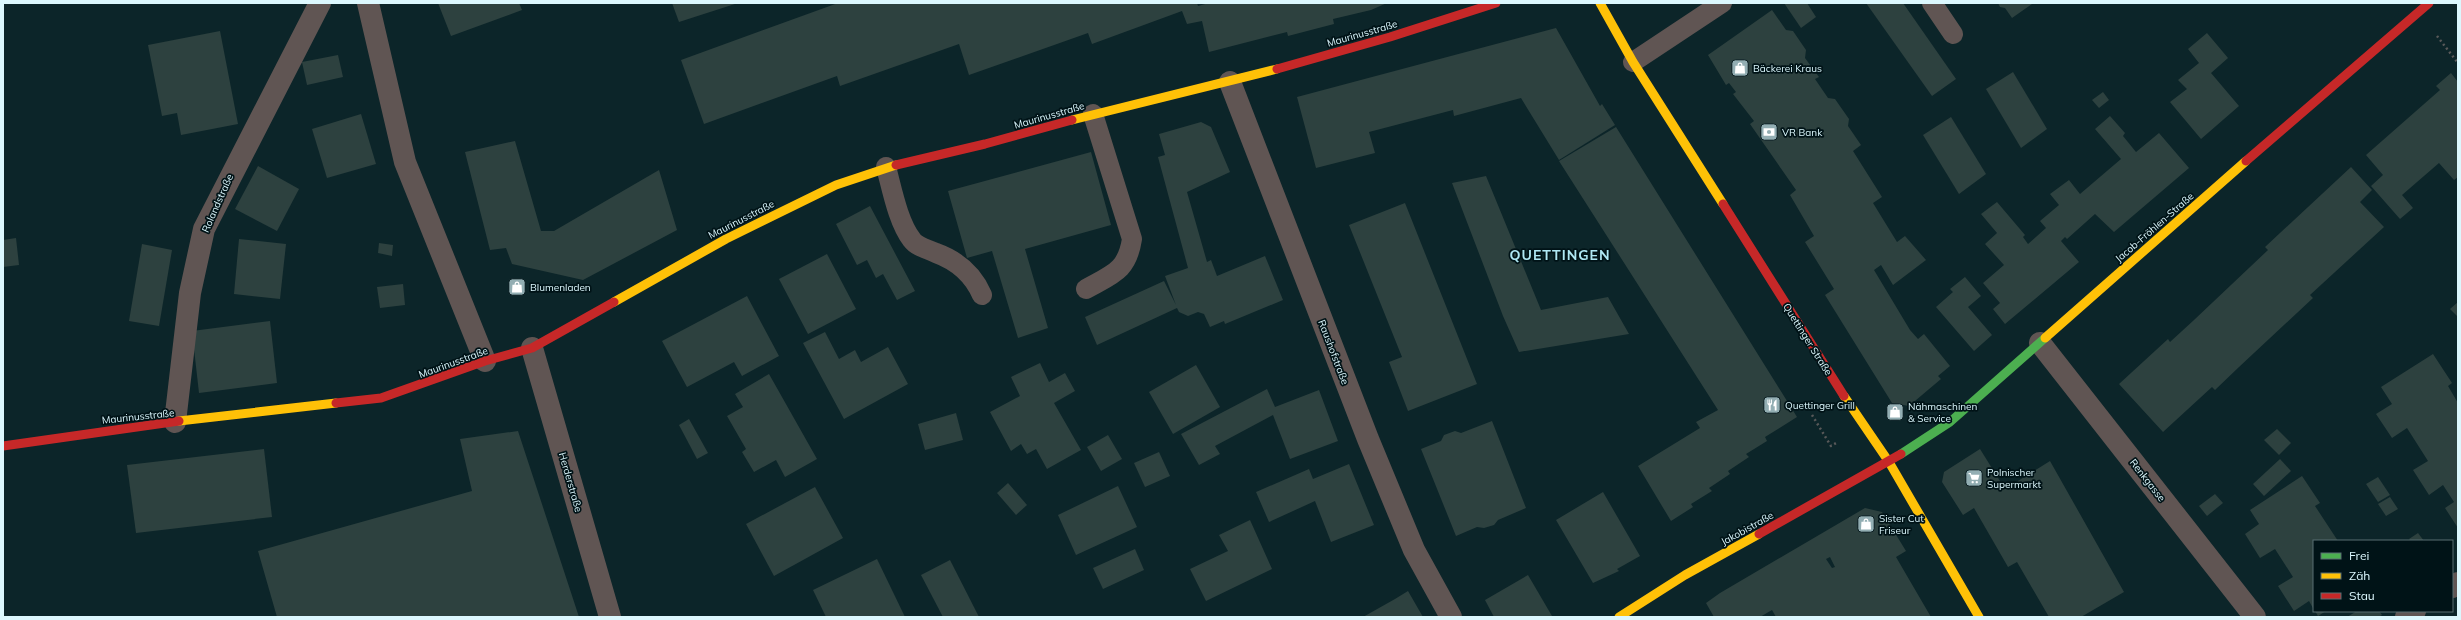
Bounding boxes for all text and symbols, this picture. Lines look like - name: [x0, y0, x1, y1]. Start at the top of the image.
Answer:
- street label: Maurinusstraße: [1325, 17, 1399, 50]
- shop icon: Bäckerei Kraus: [1730, 58, 1750, 78]
- place label: Bäckerei Kraus: [1753, 62, 1822, 75]
- street label: Maurinusstraße: [1012, 99, 1086, 132]
- bank icon: VR Bank: [1759, 122, 1779, 142]
- place label: VR Bank: [1782, 126, 1823, 139]
- street label: Rolandstraße: [199, 172, 236, 234]
- street label: Jacob-Fröhlen-Straße: [2112, 190, 2196, 265]
- street label: Maurinusstraße: [706, 197, 777, 242]
- district label: QUETTINGEN: [1510, 246, 1610, 264]
- shop icon: Blumenladen: [507, 277, 527, 297]
- place label: Blumenladen: [530, 281, 591, 294]
- street label: Quettinger Straße: [1780, 301, 1835, 378]
- street label: Raushofstraße: [1315, 318, 1352, 386]
- street label: Maurinusstraße: [417, 344, 490, 381]
- restaurant icon: Quettinger Grill: [1762, 395, 1782, 415]
- place label: Quettinger Grill: [1785, 399, 1855, 412]
- place label: Nähmaschinen & Service: [1908, 400, 1978, 425]
- shop icon: Nähmaschinen & Service: [1885, 402, 1905, 422]
- street label: Maurinusstraße: [101, 406, 175, 427]
- street label: Herderstraße: [556, 451, 585, 513]
- street label: Renkgasse: [2127, 456, 2168, 504]
- place label: Polnischer Supermarkt: [1987, 466, 2042, 491]
- supermarket icon: Polnischer Supermarkt: [1964, 468, 1984, 488]
- street label: Jakobistraße: [1719, 509, 1776, 548]
- place label: Sister Cut Friseur: [1879, 512, 1924, 537]
- shop icon: Sister Cut Friseur: [1856, 514, 1876, 534]
- legend: [2313, 540, 2453, 612]
- text: Frei: [2349, 548, 2369, 563]
- text: Zäh: [2349, 568, 2370, 583]
- text: Stau: [2349, 588, 2375, 603]

